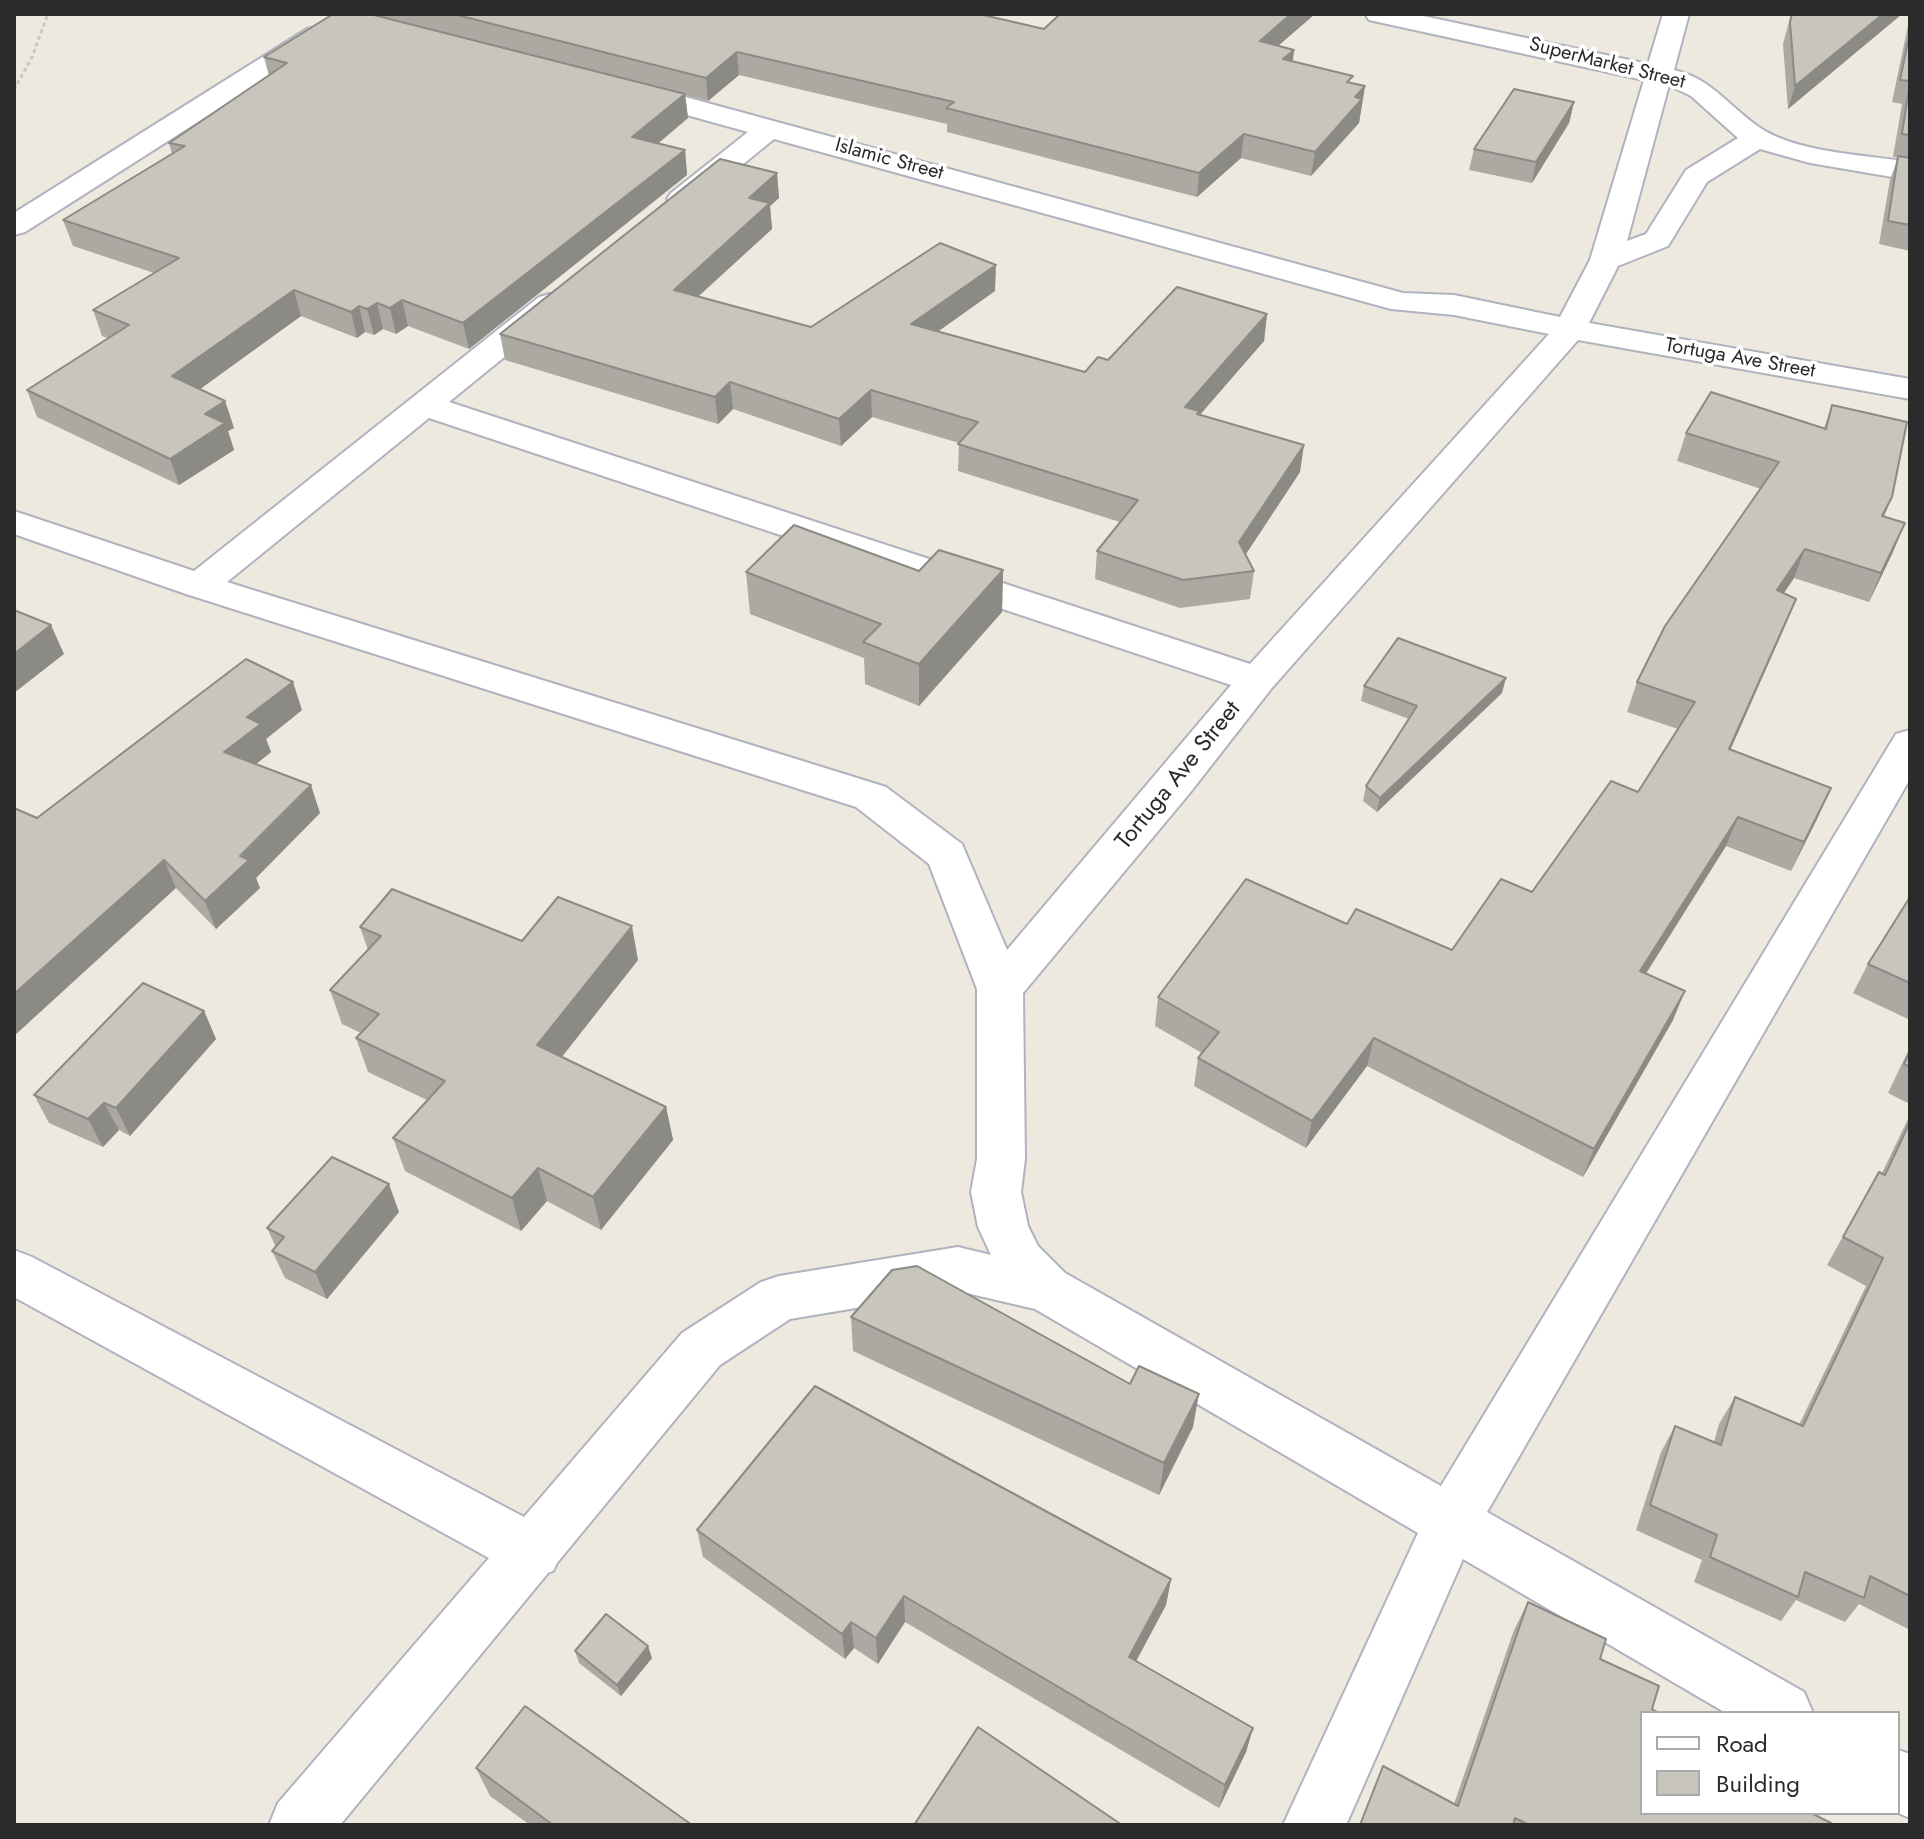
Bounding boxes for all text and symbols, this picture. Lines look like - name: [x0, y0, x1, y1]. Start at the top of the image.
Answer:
- street label: SuperMarket Street: [1526, 33, 1688, 95]
- street label: Islamic Street: [832, 134, 946, 186]
- street label: Tortuga Ave Street: [1663, 334, 1817, 384]
- street label: Tortuga Ave Street: [1110, 696, 1248, 856]
- legend: [1640, 1711, 1900, 1815]
- text: Road: [1716, 1726, 1768, 1761]
- text: Building: [1716, 1766, 1800, 1801]

